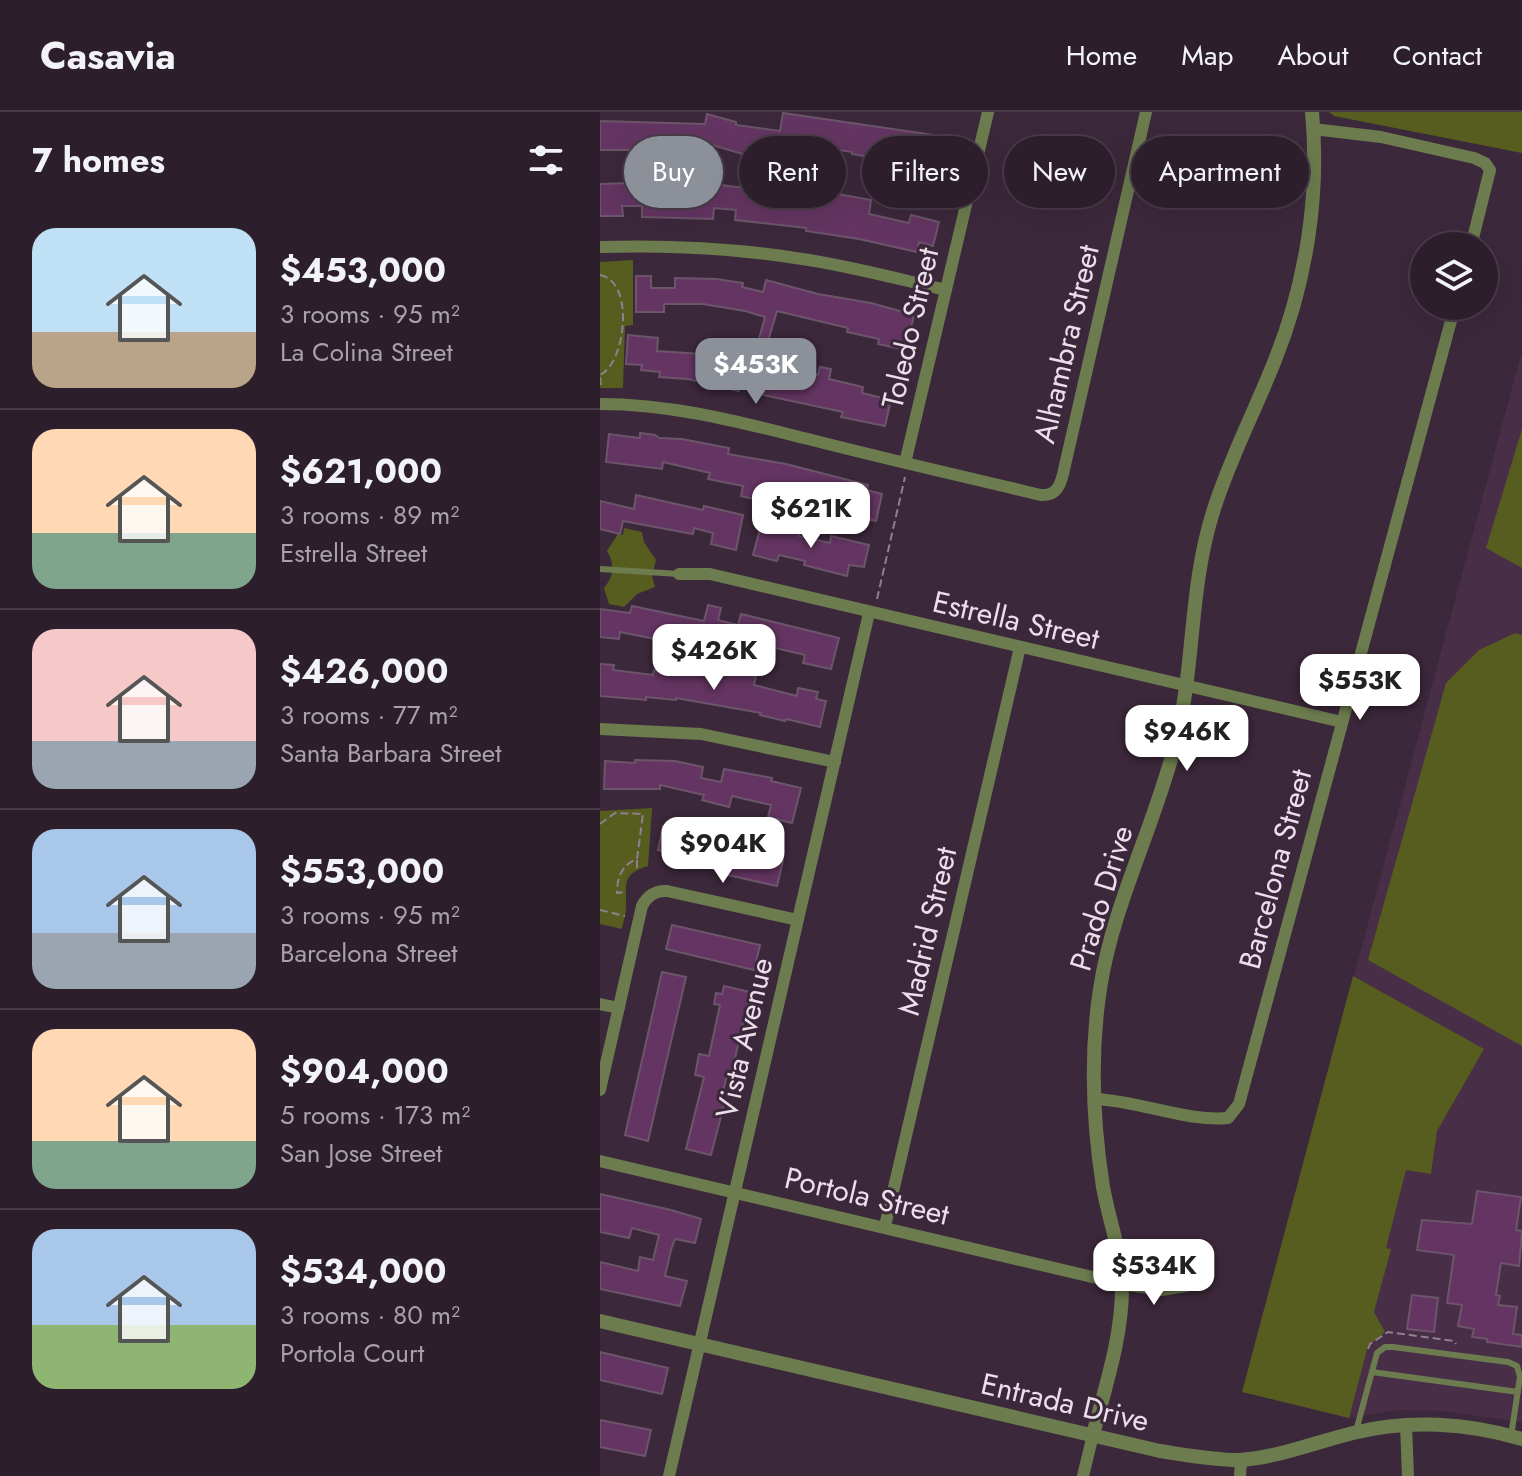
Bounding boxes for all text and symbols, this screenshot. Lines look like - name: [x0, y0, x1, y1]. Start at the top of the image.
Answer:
- text: Casavia: [40, 28, 176, 83]
- text: Home: [1066, 35, 1137, 76]
- text: Map: [1181, 35, 1233, 76]
- text: About: [1277, 35, 1349, 76]
- text: Contact: [1393, 35, 1482, 76]
- text: 7 homes: [32, 136, 165, 185]
- chip: Buy: [624, 136, 723, 208]
- chip: Rent: [739, 136, 846, 208]
- chip: Filters: [862, 136, 988, 208]
- chip: New: [1004, 136, 1115, 208]
- chip: Apartment: [1131, 136, 1309, 208]
- icon: filters: [524, 138, 568, 182]
- map controls: [1410, 232, 1498, 320]
- button: layers: [1410, 232, 1498, 320]
- street label: Alhambra Street: [1022, 240, 1110, 448]
- street label: Toledo Street: [871, 243, 950, 413]
- text: $453,000: [280, 246, 446, 295]
- icon: home: [96, 260, 192, 356]
- text: 3 rooms · 95 m²: [280, 295, 460, 333]
- text: La Colina Street: [280, 333, 453, 371]
- pin: $453K: [700, 338, 812, 406]
- text: $453K: [713, 345, 799, 383]
- text: $621,000: [280, 447, 442, 496]
- icon: home: [96, 461, 192, 557]
- pin: $621K: [755, 482, 867, 550]
- text: $621K: [770, 489, 852, 527]
- text: 3 rooms · 89 m²: [280, 496, 459, 534]
- text: Estrella Street: [280, 534, 427, 572]
- street label: Estrella Street: [928, 580, 1104, 660]
- pin: $426K: [658, 624, 770, 692]
- text: $426K: [671, 631, 757, 669]
- text: $426,000: [280, 647, 448, 696]
- pin: $553K: [1304, 654, 1416, 722]
- icon: home: [96, 661, 192, 757]
- text: $553K: [1318, 661, 1402, 699]
- text: 3 rooms · 77 m²: [280, 696, 457, 734]
- pin: $946K: [1131, 705, 1243, 773]
- text: $946K: [1143, 712, 1231, 750]
- text: Santa Barbara Street: [280, 734, 501, 772]
- street label: Barcelona Street: [1228, 764, 1322, 973]
- pin: $904K: [667, 817, 779, 885]
- street label: Prado Drive: [1059, 820, 1143, 976]
- text: $904K: [679, 824, 767, 862]
- street label: Madrid Street: [887, 842, 967, 1019]
- text: $553,000: [280, 847, 444, 896]
- icon: home: [96, 861, 192, 957]
- text: 3 rooms · 95 m²: [280, 896, 460, 934]
- text: Barcelona Street: [280, 934, 458, 972]
- street label: Vista Avenue: [705, 953, 783, 1123]
- text: $904,000: [280, 1047, 449, 1096]
- icon: home: [96, 1061, 192, 1157]
- text: 5 rooms · 173 m²: [280, 1096, 470, 1134]
- text: San Jose Street: [280, 1134, 442, 1172]
- street label: Portola Street: [780, 1156, 954, 1236]
- pin: $534K: [1098, 1239, 1210, 1307]
- text: $534K: [1111, 1246, 1197, 1284]
- text: $534,000: [280, 1247, 446, 1296]
- icon: home: [96, 1261, 192, 1357]
- text: 3 rooms · 80 m²: [280, 1296, 460, 1334]
- text: Portola Court: [280, 1334, 424, 1372]
- street label: Entrada Drive: [977, 1362, 1153, 1442]

